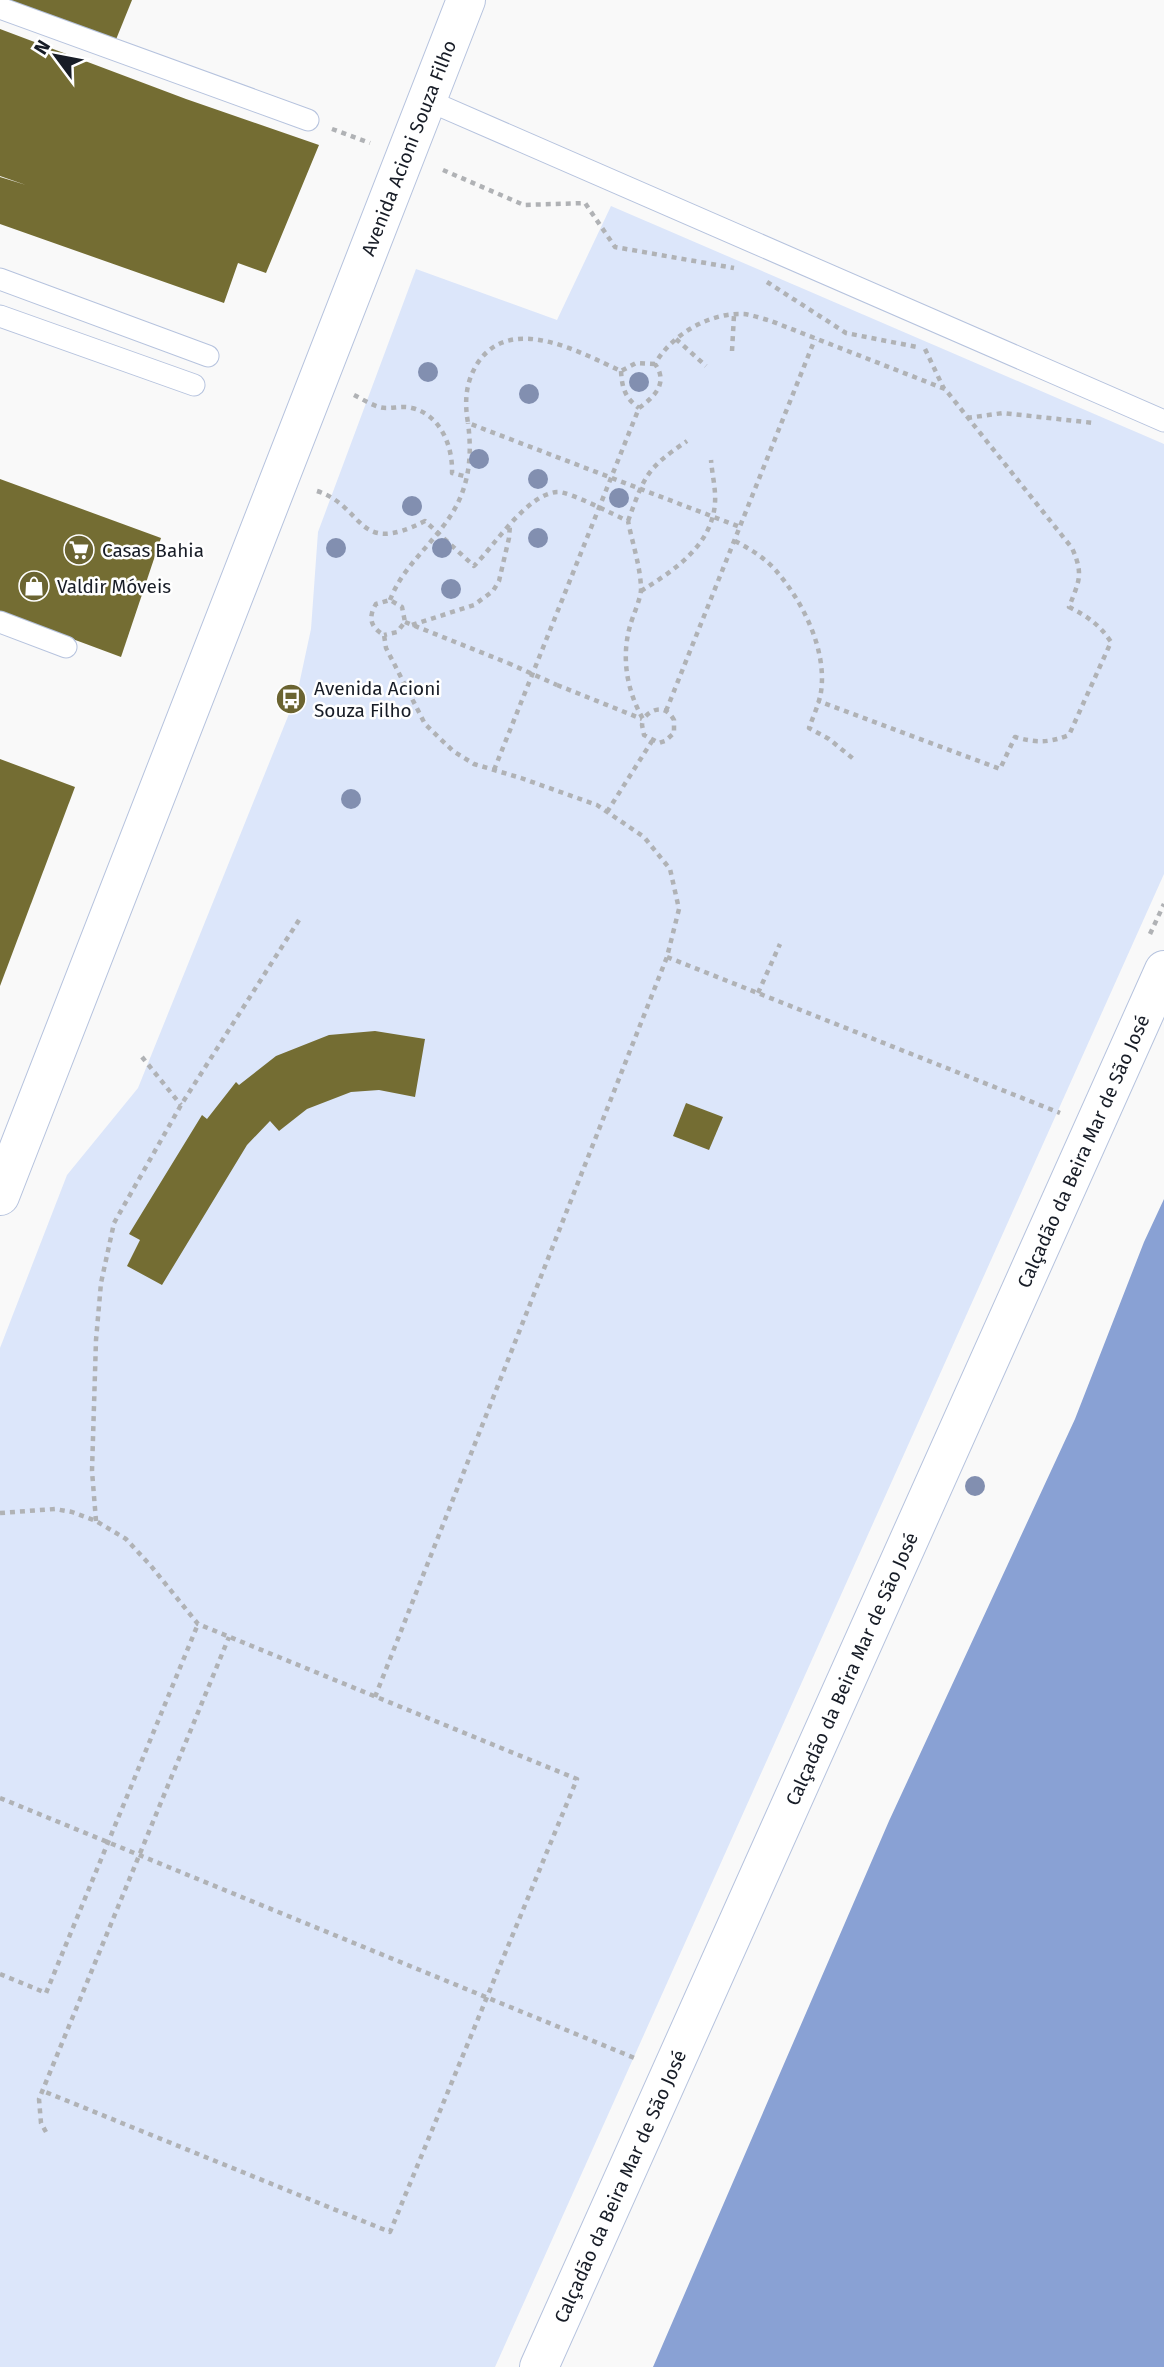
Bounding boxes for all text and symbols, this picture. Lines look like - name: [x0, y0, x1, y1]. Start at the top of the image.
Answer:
- north arrow: [21, 21, 91, 91]
- text: N: [29, 36, 55, 59]
- street label: Avenida Acioni Souza Filho: [356, 37, 461, 259]
- supermarket icon: Casas Bahia: [62, 533, 96, 567]
- place label: Casas Bahia: [102, 539, 204, 562]
- shop icon: Valdir Móveis: [17, 569, 51, 603]
- place label: Valdir Móveis: [57, 575, 171, 598]
- place label: Avenida Acioni Souza Filho: [314, 677, 441, 722]
- bus stop icon: Avenida Acioni Souza Filho: [274, 682, 308, 716]
- street label: Calçadão da Beira Mar de São José: [1012, 1011, 1154, 1291]
- street label: Calçadão da Beira Mar de São José: [781, 1529, 923, 1809]
- street label: Calçadão da Beira Mar de São José: [549, 2046, 691, 2327]

